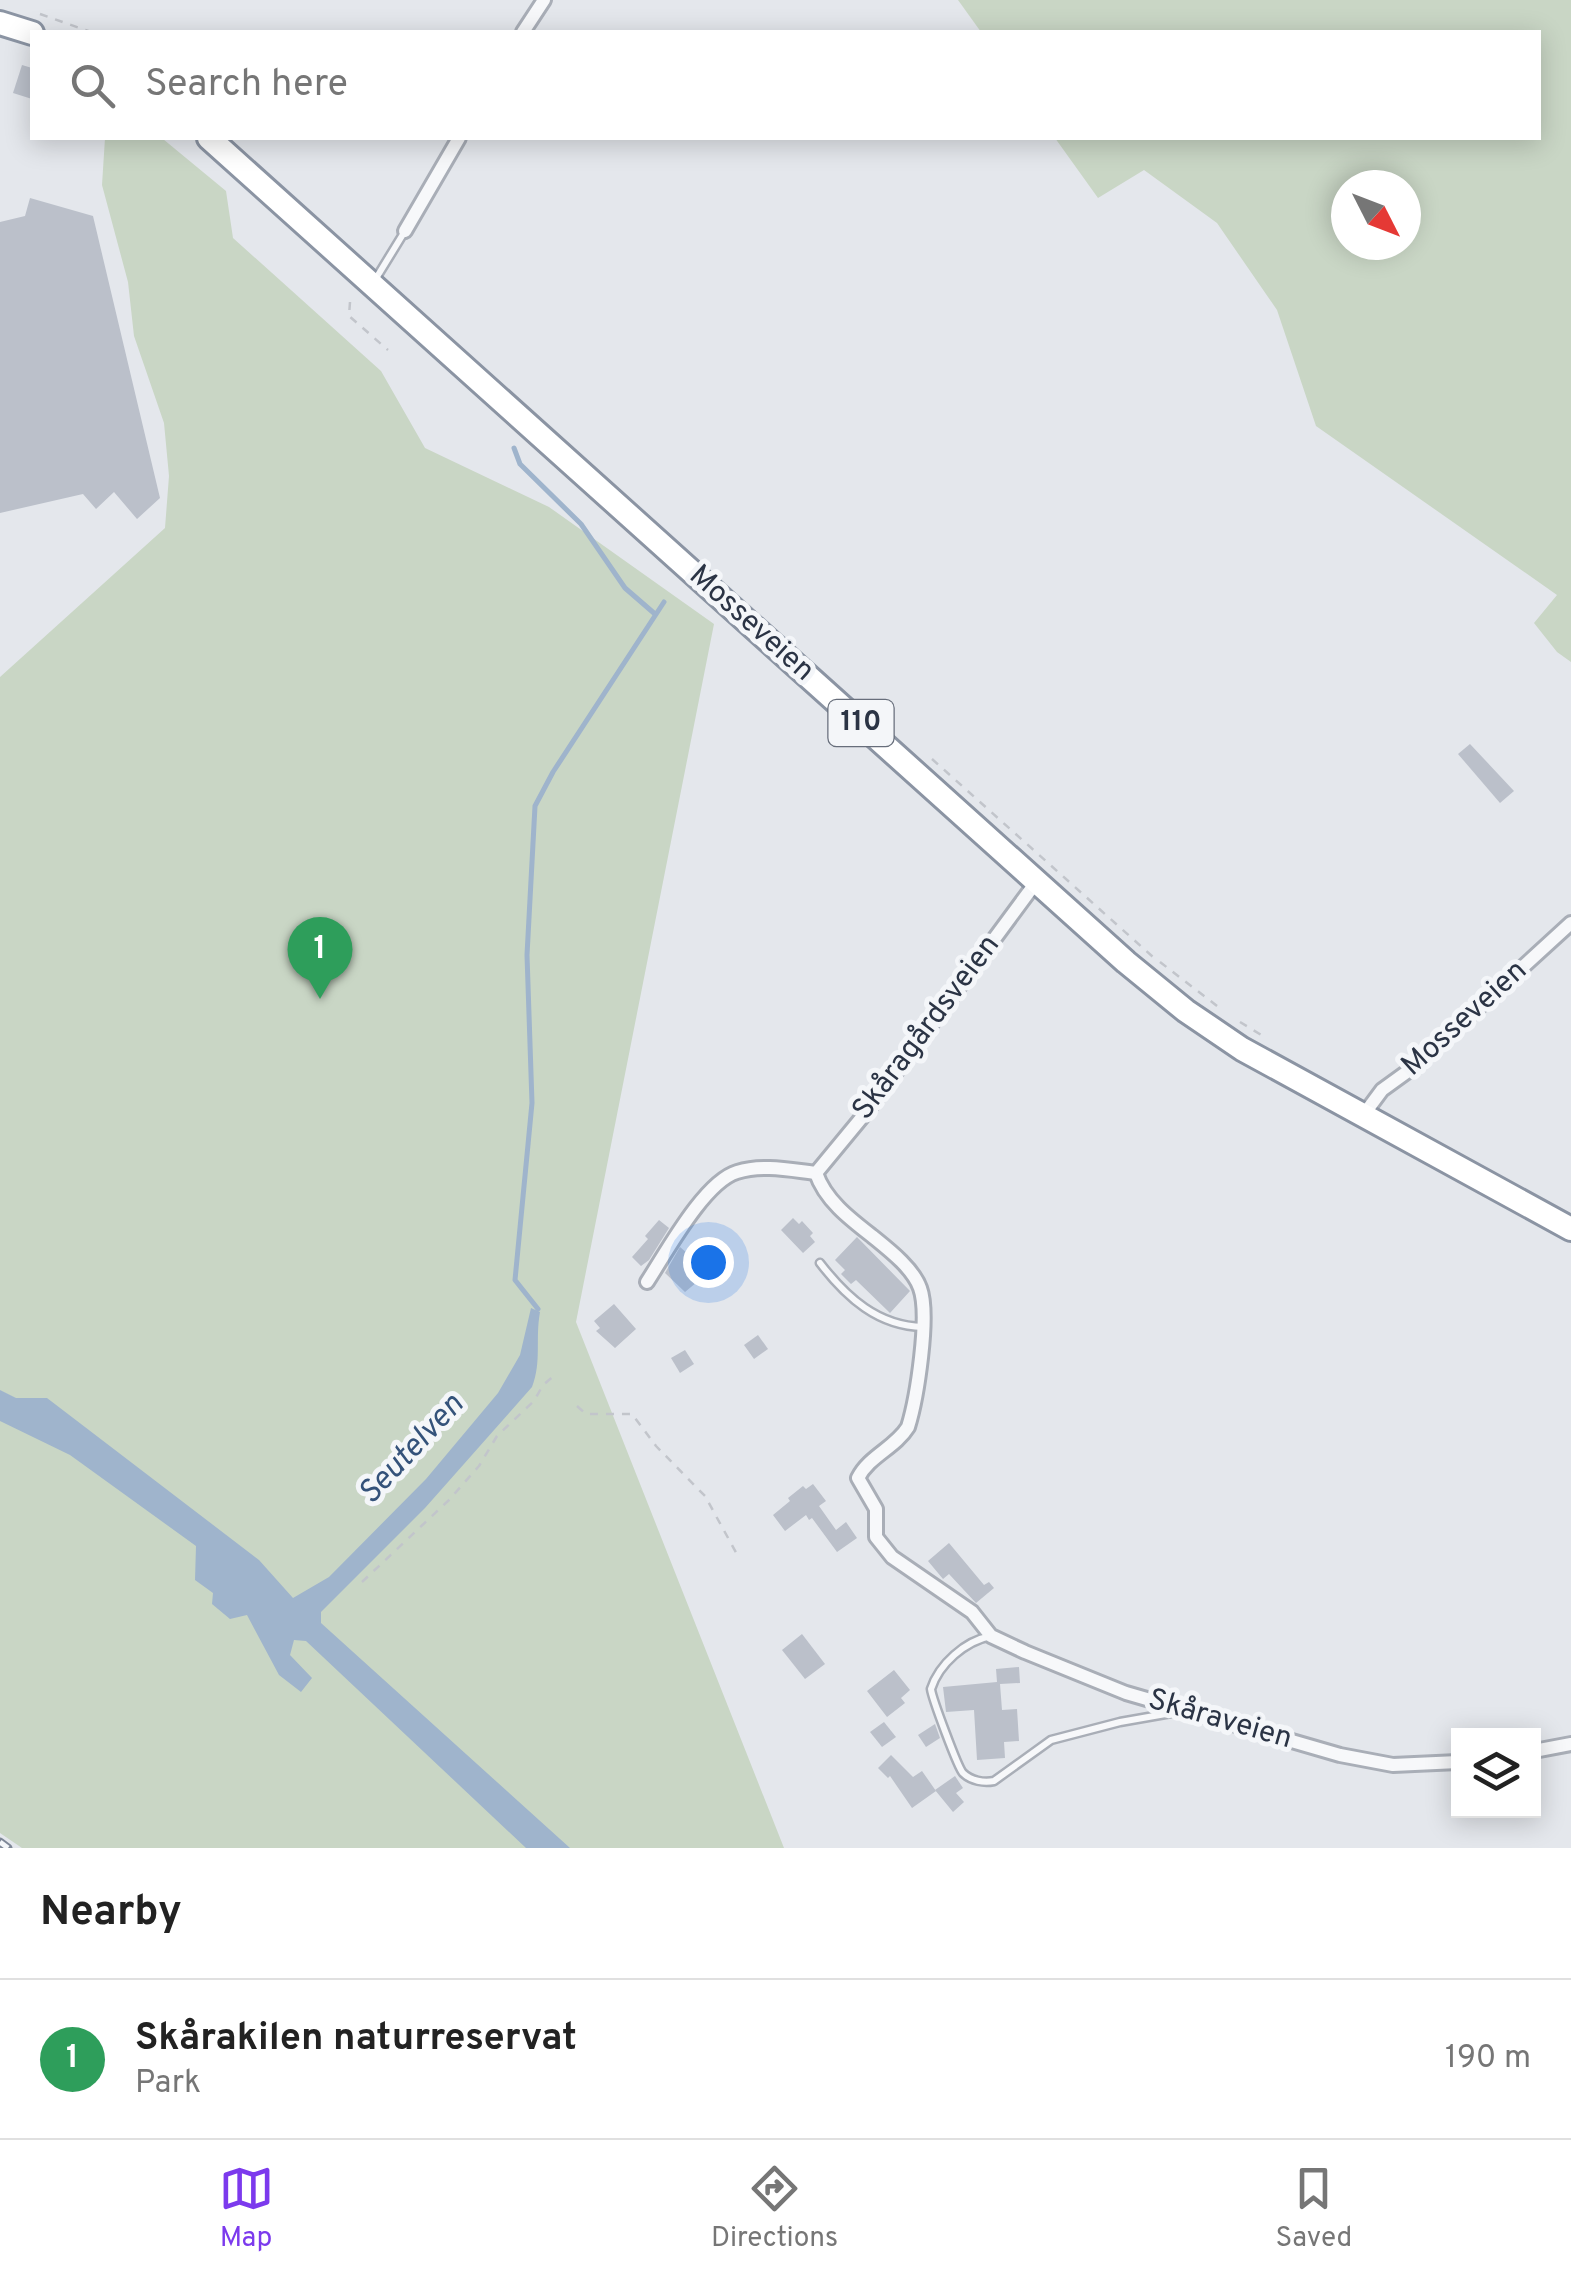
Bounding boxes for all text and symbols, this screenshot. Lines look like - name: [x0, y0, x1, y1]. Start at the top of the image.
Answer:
- search box: [30, 30, 1541, 140]
- icon: search: [65, 58, 120, 113]
- text: Search here: [145, 61, 348, 110]
- north arrow: [1331, 170, 1421, 260]
- street label: Mosseveien: [681, 558, 821, 690]
- road number: 110: [828, 700, 894, 746]
- pin: 1: [288, 916, 352, 999]
- street label: Skåragårdsveien: [845, 928, 1009, 1128]
- street label: Mosseveien: [1395, 953, 1535, 1085]
- your location: [683, 1237, 734, 1288]
- water label: Seutelven: [351, 1386, 474, 1514]
- street label: Skåraveien: [1144, 1682, 1296, 1758]
- map controls: [1451, 1728, 1541, 1818]
- button: layers: [1451, 1728, 1541, 1818]
- text: Nearby: [40, 1887, 182, 1940]
- text: Skårakilen naturreservat: [135, 2015, 577, 2064]
- text: 1: [66, 2039, 79, 2079]
- text: 190 m: [1445, 2039, 1531, 2079]
- text: Park: [135, 2064, 201, 2104]
- tab: Map: [219, 2161, 274, 2257]
- tab: Directions: [711, 2161, 838, 2257]
- tab: Saved: [1275, 2161, 1352, 2257]

